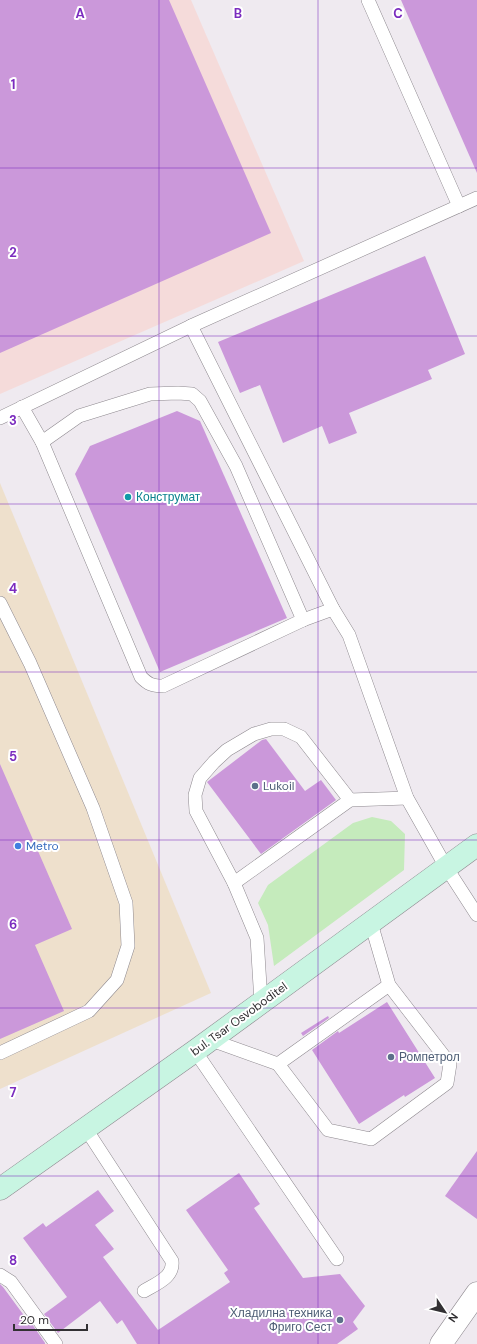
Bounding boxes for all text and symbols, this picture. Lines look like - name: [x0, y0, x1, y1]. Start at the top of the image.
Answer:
- text: A: [75, 5, 85, 22]
- text: B: [234, 5, 242, 22]
- text: C: [393, 5, 403, 22]
- text: 1: [11, 76, 15, 93]
- text: 2: [9, 244, 17, 261]
- text: 3: [9, 412, 17, 429]
- place label: Конструмат: [136, 489, 201, 505]
- marker: Конструмат: [123, 492, 133, 502]
- text: 4: [9, 580, 17, 597]
- text: 5: [9, 748, 17, 765]
- place label: Lukoil: [263, 778, 295, 794]
- marker: Lukoil: [250, 781, 260, 791]
- place label: Metro: [26, 838, 59, 854]
- marker: Metro: [13, 841, 23, 851]
- text: 6: [9, 916, 17, 933]
- street label: bul. Tsar Osvoboditel: [187, 978, 291, 1060]
- place label: Ромпетрол: [399, 1049, 460, 1065]
- marker: Ромпетрол: [386, 1052, 396, 1062]
- text: 7: [10, 1084, 17, 1101]
- text: 8: [9, 1252, 17, 1269]
- north arrow: [425, 1292, 465, 1332]
- place label: Хладилна техника Фриго Сест: [230, 1305, 332, 1335]
- scale bar: [14, 1306, 87, 1332]
- text: N: [445, 1310, 461, 1325]
- text: 20 m: [20, 1312, 49, 1328]
- marker: Хладилна техника Фриго Сест: [335, 1315, 345, 1325]

